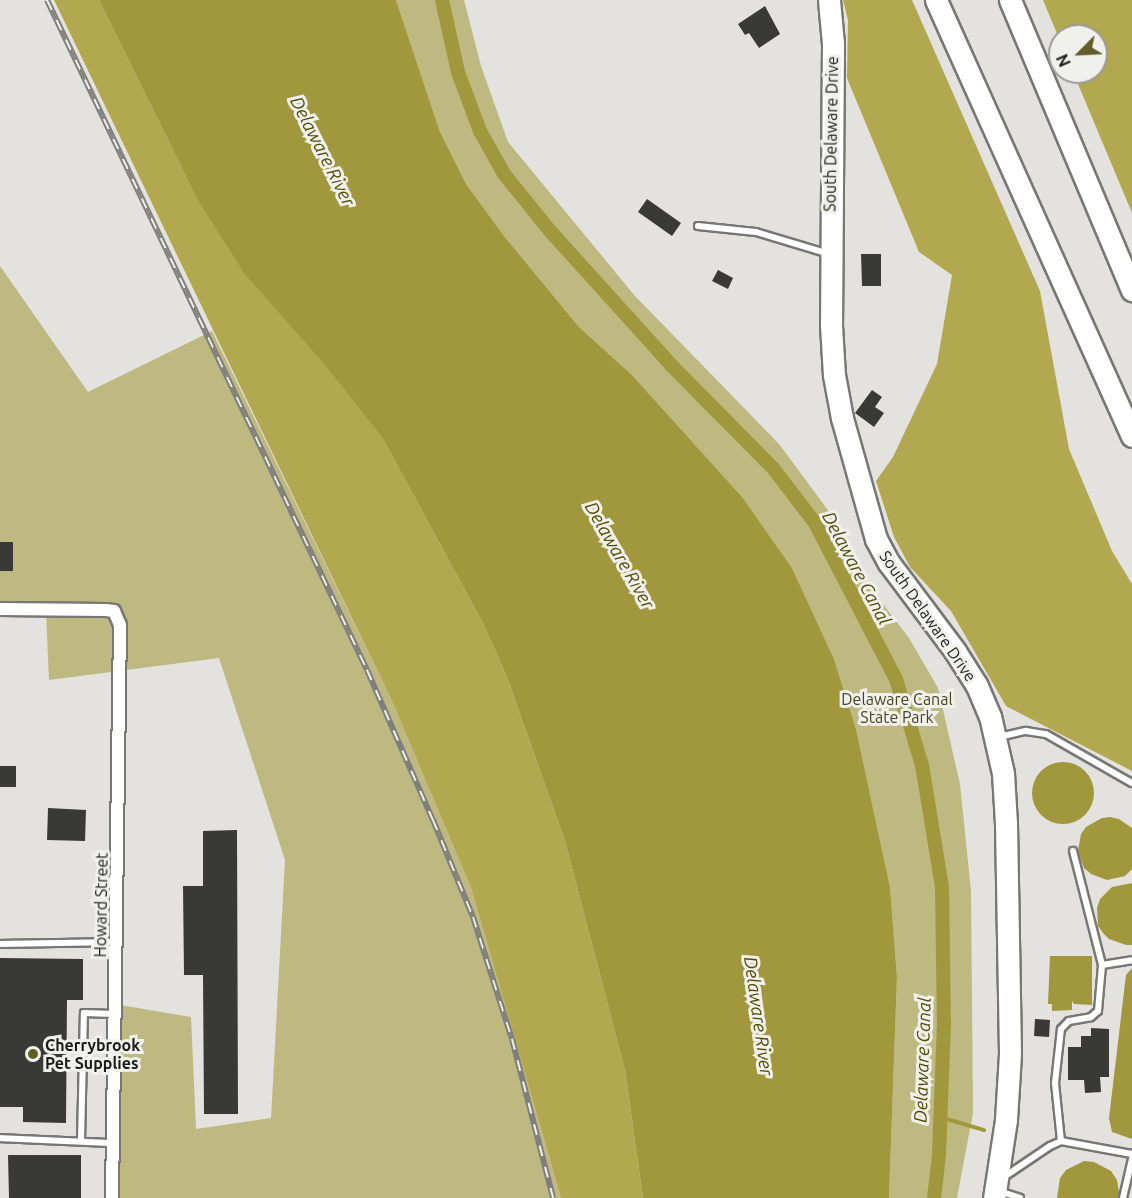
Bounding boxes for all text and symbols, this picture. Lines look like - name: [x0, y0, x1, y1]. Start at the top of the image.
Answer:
- north arrow: [1048, 24, 1108, 84]
- text: N: [1053, 51, 1074, 70]
- street label: South Delaware Drive: [820, 56, 842, 212]
- water label: Delaware River: [286, 93, 360, 209]
- water label: Delaware River: [581, 498, 659, 612]
- water label: Delaware Canal: [818, 508, 896, 628]
- street label: South Delaware Drive: [876, 547, 980, 685]
- park label: Delaware Canal State Park: [841, 689, 953, 727]
- street label: Howard Street: [90, 852, 112, 958]
- water label: Delaware River: [740, 955, 778, 1077]
- water label: Delaware Canal: [909, 997, 935, 1123]
- place label: Cherrybrook Pet Supplies: [45, 1035, 140, 1073]
- marker: Cherrybrook Pet Supplies: [26, 1047, 40, 1061]

